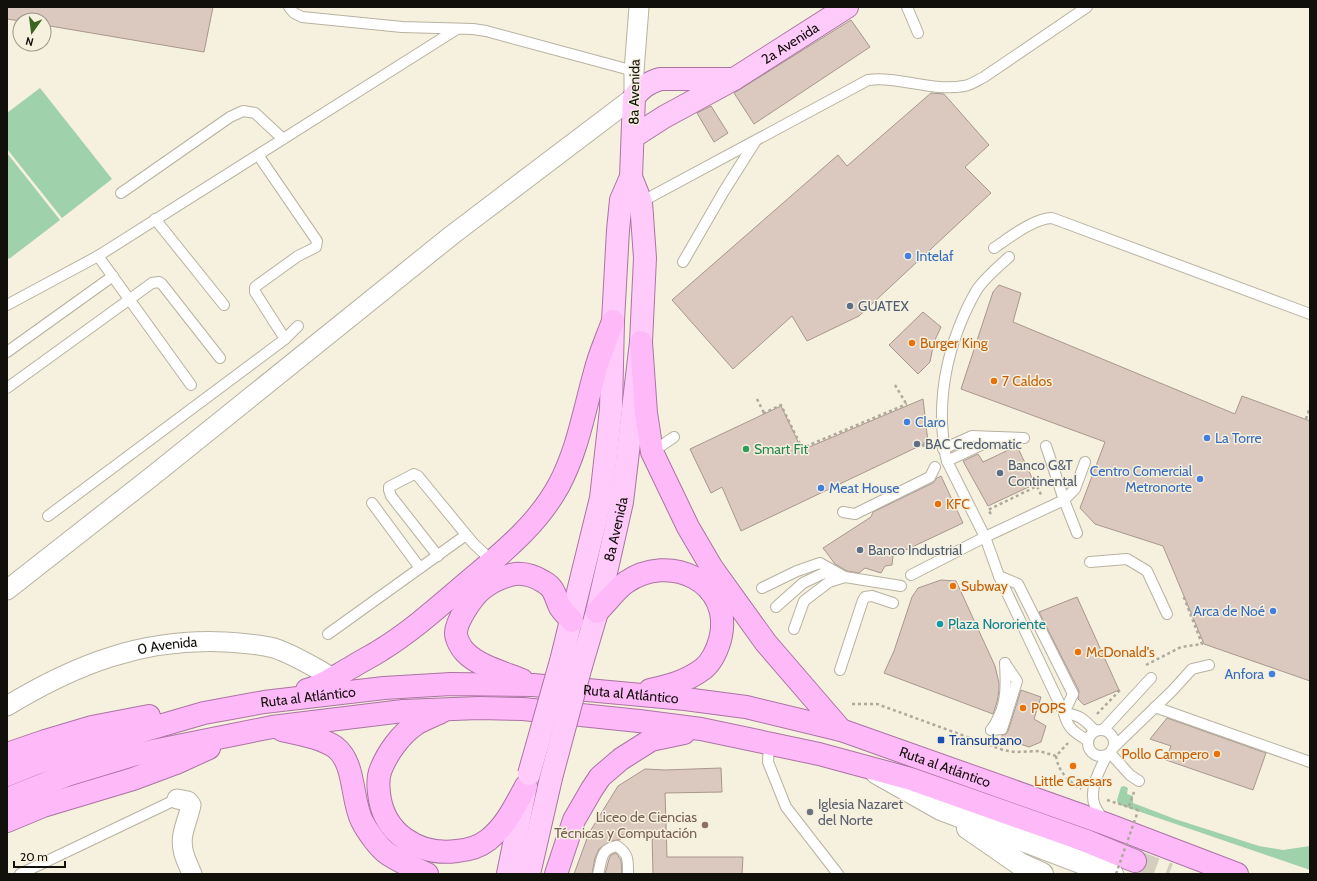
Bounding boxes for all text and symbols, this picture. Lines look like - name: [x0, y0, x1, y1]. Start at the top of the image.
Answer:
- north arrow: [12, 12, 52, 52]
- street label: 2a Avenida: [758, 18, 822, 68]
- text: N: [24, 34, 35, 49]
- street label: 8a Avenida: [624, 59, 644, 125]
- place label: Intelaf: [916, 247, 954, 265]
- marker: Intelaf: [903, 251, 913, 261]
- place label: GUATEX: [858, 297, 909, 315]
- marker: GUATEX: [845, 301, 855, 311]
- place label: Burger King: [920, 334, 989, 352]
- marker: Burger King: [907, 338, 917, 348]
- place label: 7 Caldos: [1002, 372, 1052, 390]
- marker: 7 Caldos: [989, 376, 999, 386]
- place label: Claro: [915, 413, 946, 431]
- marker: Claro: [902, 417, 912, 427]
- place label: La Torre: [1215, 429, 1262, 447]
- marker: La Torre: [1202, 433, 1212, 443]
- place label: BAC Credomatic: [925, 435, 1022, 453]
- marker: BAC Credomatic: [912, 439, 922, 449]
- place label: Smart Fit: [754, 440, 809, 458]
- marker: Smart Fit: [741, 444, 751, 454]
- place label: Banco G&T Continental: [1008, 456, 1078, 490]
- place label: Centro Comercial Metronorte: [1090, 462, 1193, 496]
- marker: Banco G&T Continental: [995, 468, 1005, 478]
- marker: Centro Comercial Metronorte: [1195, 474, 1205, 484]
- place label: Meat House: [829, 479, 900, 497]
- marker: Meat House: [816, 483, 826, 493]
- place label: KFC: [946, 495, 970, 513]
- street label: 8a Avenida: [600, 496, 632, 563]
- marker: KFC: [933, 499, 943, 509]
- place label: Banco Industrial: [868, 541, 963, 559]
- marker: Banco Industrial: [855, 545, 865, 555]
- place label: Subway: [961, 577, 1008, 595]
- marker: Subway: [948, 581, 958, 591]
- place label: Arca de Noé: [1193, 602, 1265, 620]
- marker: Arca de Noé: [1268, 606, 1278, 616]
- place label: Plaza Nororiente: [948, 615, 1046, 633]
- marker: Plaza Nororiente: [935, 619, 945, 629]
- street label: 0 Avenida: [136, 633, 198, 658]
- place label: McDonald's: [1086, 643, 1155, 661]
- marker: McDonald's: [1073, 647, 1083, 657]
- place label: Anfora: [1224, 665, 1264, 683]
- marker: Anfora: [1267, 669, 1277, 679]
- street label: Ruta al Atlántico: [582, 681, 680, 707]
- street label: Ruta al Atlántico: [259, 682, 357, 711]
- place label: POPS: [1031, 699, 1066, 717]
- marker: POPS: [1018, 703, 1028, 713]
- place label: Transurbano: [949, 731, 1022, 749]
- marker: Transurbano: [936, 735, 946, 745]
- street label: Ruta al Atlántico: [897, 742, 994, 792]
- place label: Pollo Campero: [1122, 745, 1209, 763]
- marker: Pollo Campero: [1212, 749, 1222, 759]
- marker: Little Caesars: [1068, 761, 1078, 771]
- place label: Little Caesars: [1034, 772, 1112, 790]
- place label: Iglesia Nazaret del Norte: [818, 795, 904, 829]
- marker: Iglesia Nazaret del Norte: [805, 807, 815, 817]
- place label: Liceo de Ciencias Técnicas y Computación: [554, 808, 697, 842]
- marker: Liceo de Ciencias Técnicas y Computación: [700, 820, 710, 830]
- scale bar: [14, 843, 65, 869]
- text: 20 m: [20, 849, 48, 864]

